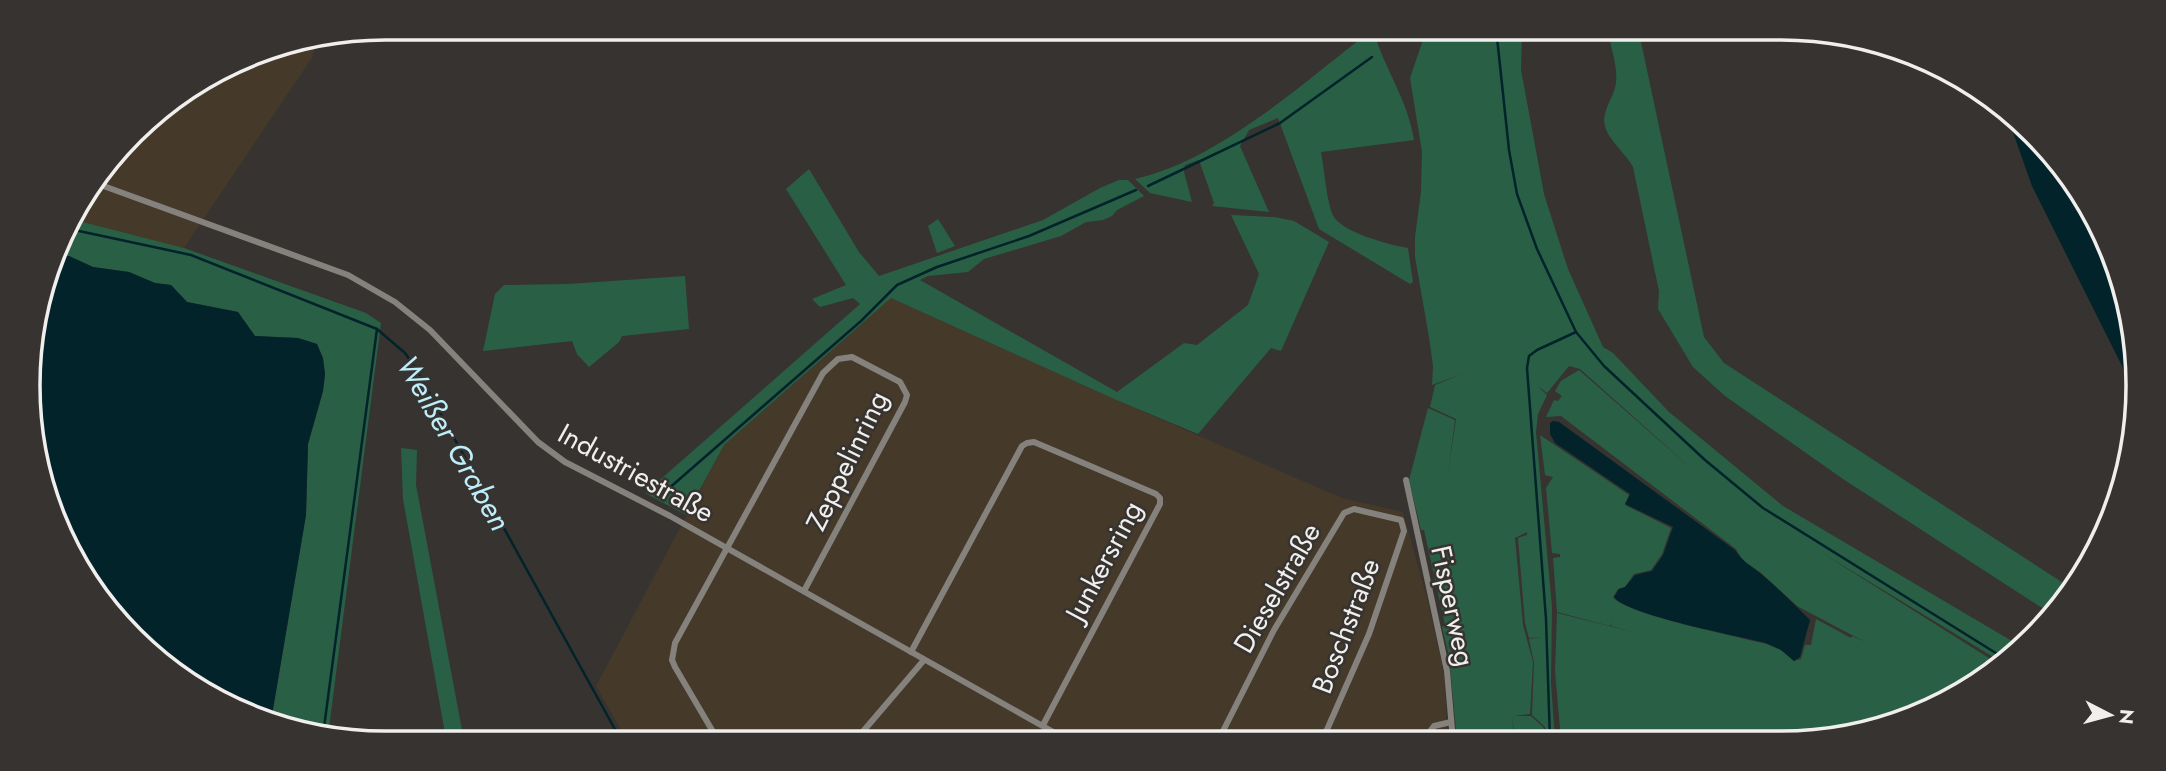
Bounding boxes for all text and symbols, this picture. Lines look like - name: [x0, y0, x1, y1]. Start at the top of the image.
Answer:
- water label: Weißer Graben: [386, 347, 522, 539]
- street label: Zeppelinring: [795, 384, 899, 538]
- street label: Industriestraße: [550, 413, 722, 533]
- street label: Junkersring: [1053, 494, 1153, 632]
- street label: Dieselstraße: [1223, 515, 1331, 661]
- street label: Fisperweg: [1420, 542, 1486, 670]
- street label: Boschstraße: [1301, 553, 1391, 699]
- north arrow: [2075, 680, 2145, 750]
- text: N: [2112, 708, 2141, 726]

